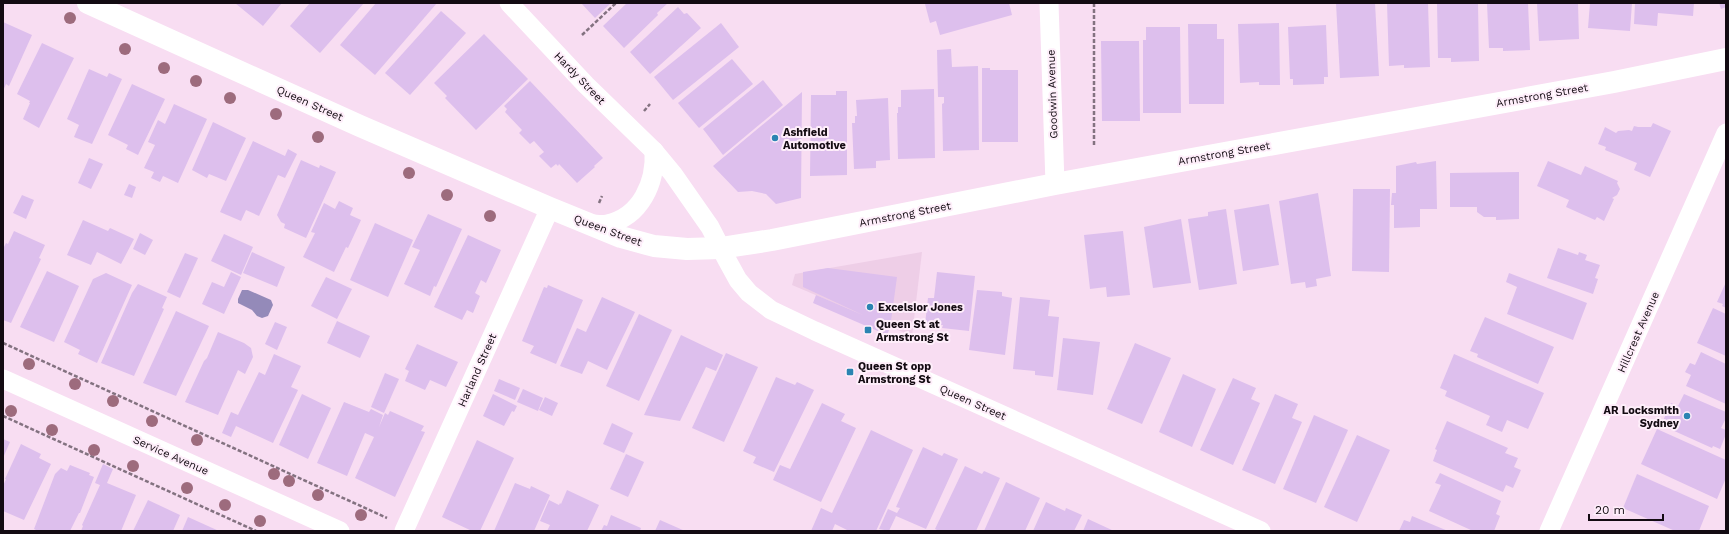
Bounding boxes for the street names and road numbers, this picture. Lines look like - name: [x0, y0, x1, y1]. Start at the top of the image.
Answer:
- street label: Hardy Street: [551, 49, 608, 107]
- street label: Goodwin Avenue: [1044, 49, 1061, 139]
- street label: Armstrong Street: [1495, 81, 1589, 110]
- street label: Queen Street: [275, 83, 345, 124]
- street label: Armstrong Street: [1177, 139, 1271, 168]
- street label: Armstrong Street: [858, 199, 952, 230]
- street label: Queen Street: [572, 212, 644, 249]
- street label: Hillcrest Avenue: [1615, 290, 1662, 375]
- street label: Harland Street: [455, 331, 500, 409]
- street label: Queen Street: [938, 382, 1008, 423]
- street label: Service Avenue: [131, 433, 211, 478]

